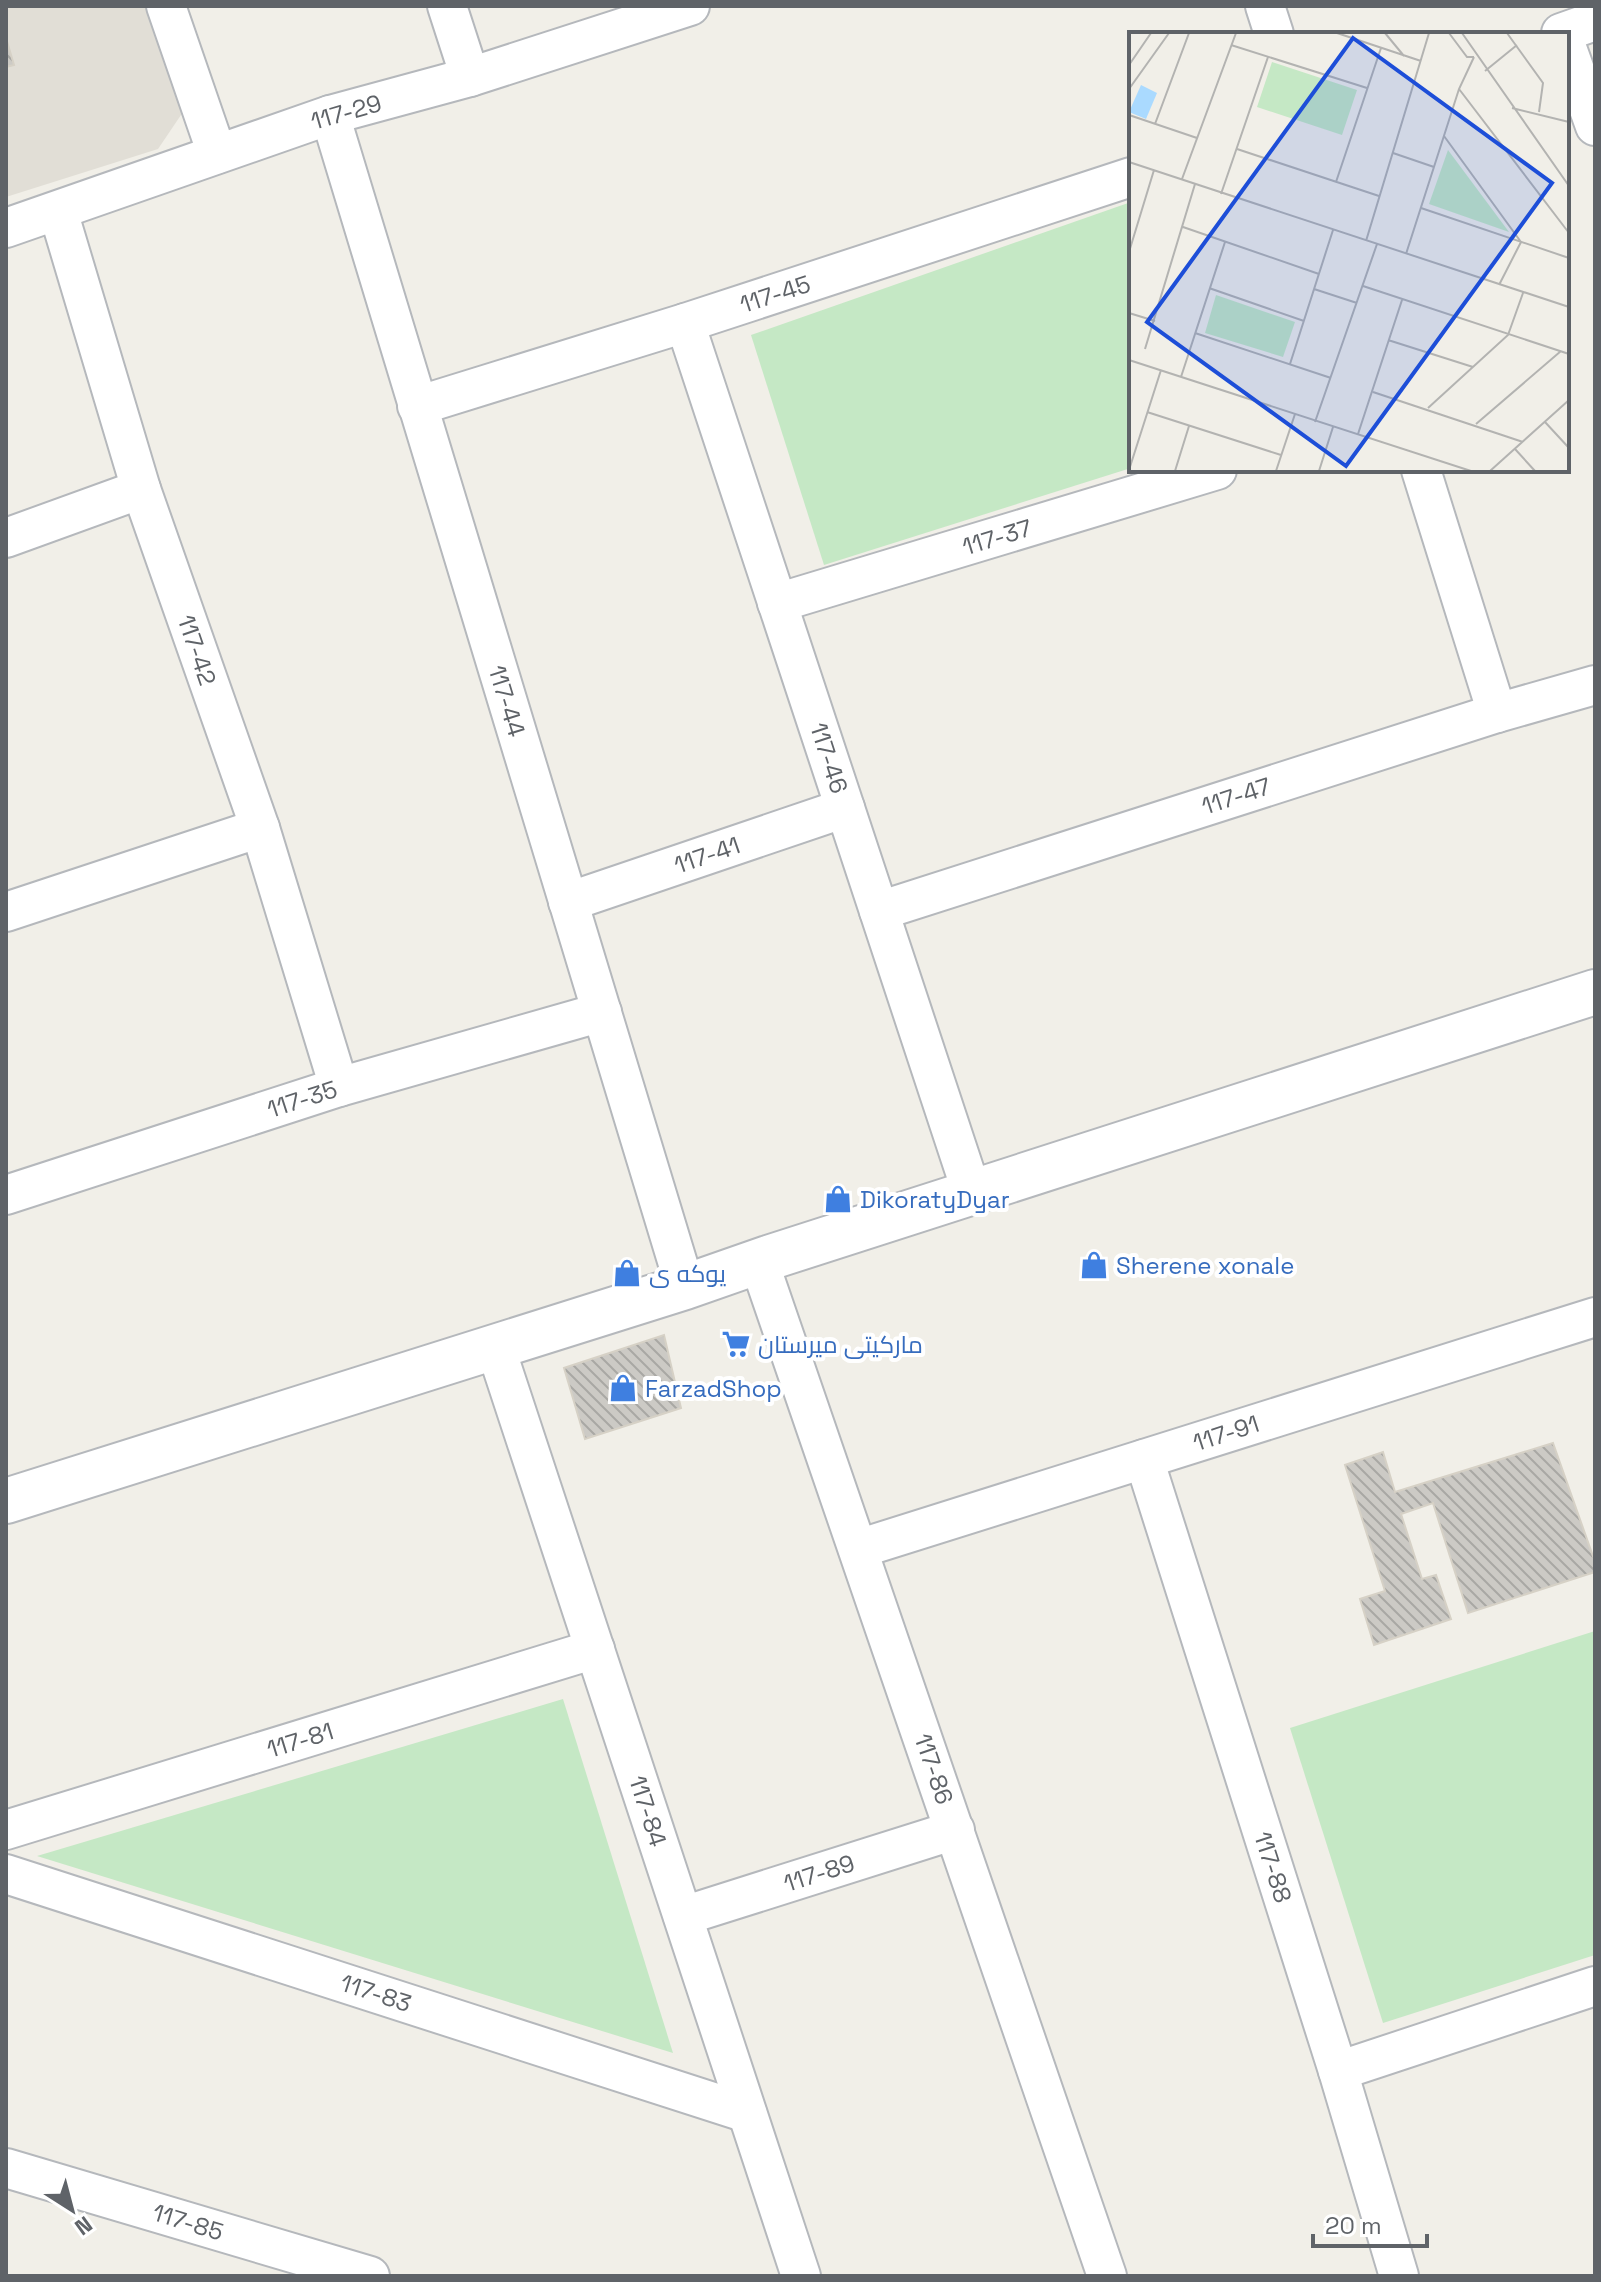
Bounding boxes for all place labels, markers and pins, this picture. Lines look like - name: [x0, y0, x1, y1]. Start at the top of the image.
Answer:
- shop icon: DikoratyDyar: [823, 1184, 853, 1214]
- place label: DikoratyDyar: [860, 1184, 1010, 1215]
- shop icon: Sherene xonale: [1079, 1250, 1109, 1280]
- place label: Sherene xonale: [1116, 1250, 1294, 1281]
- shop icon: یوکه ی: [612, 1258, 642, 1288]
- place label: یوکه ی: [649, 1258, 726, 1289]
- supermarket icon: مارکیتی میرستان: [721, 1329, 751, 1359]
- place label: مارکیتی میرستان: [758, 1329, 923, 1360]
- shop icon: FarzadShop: [608, 1373, 638, 1403]
- place label: FarzadShop: [645, 1373, 782, 1404]

